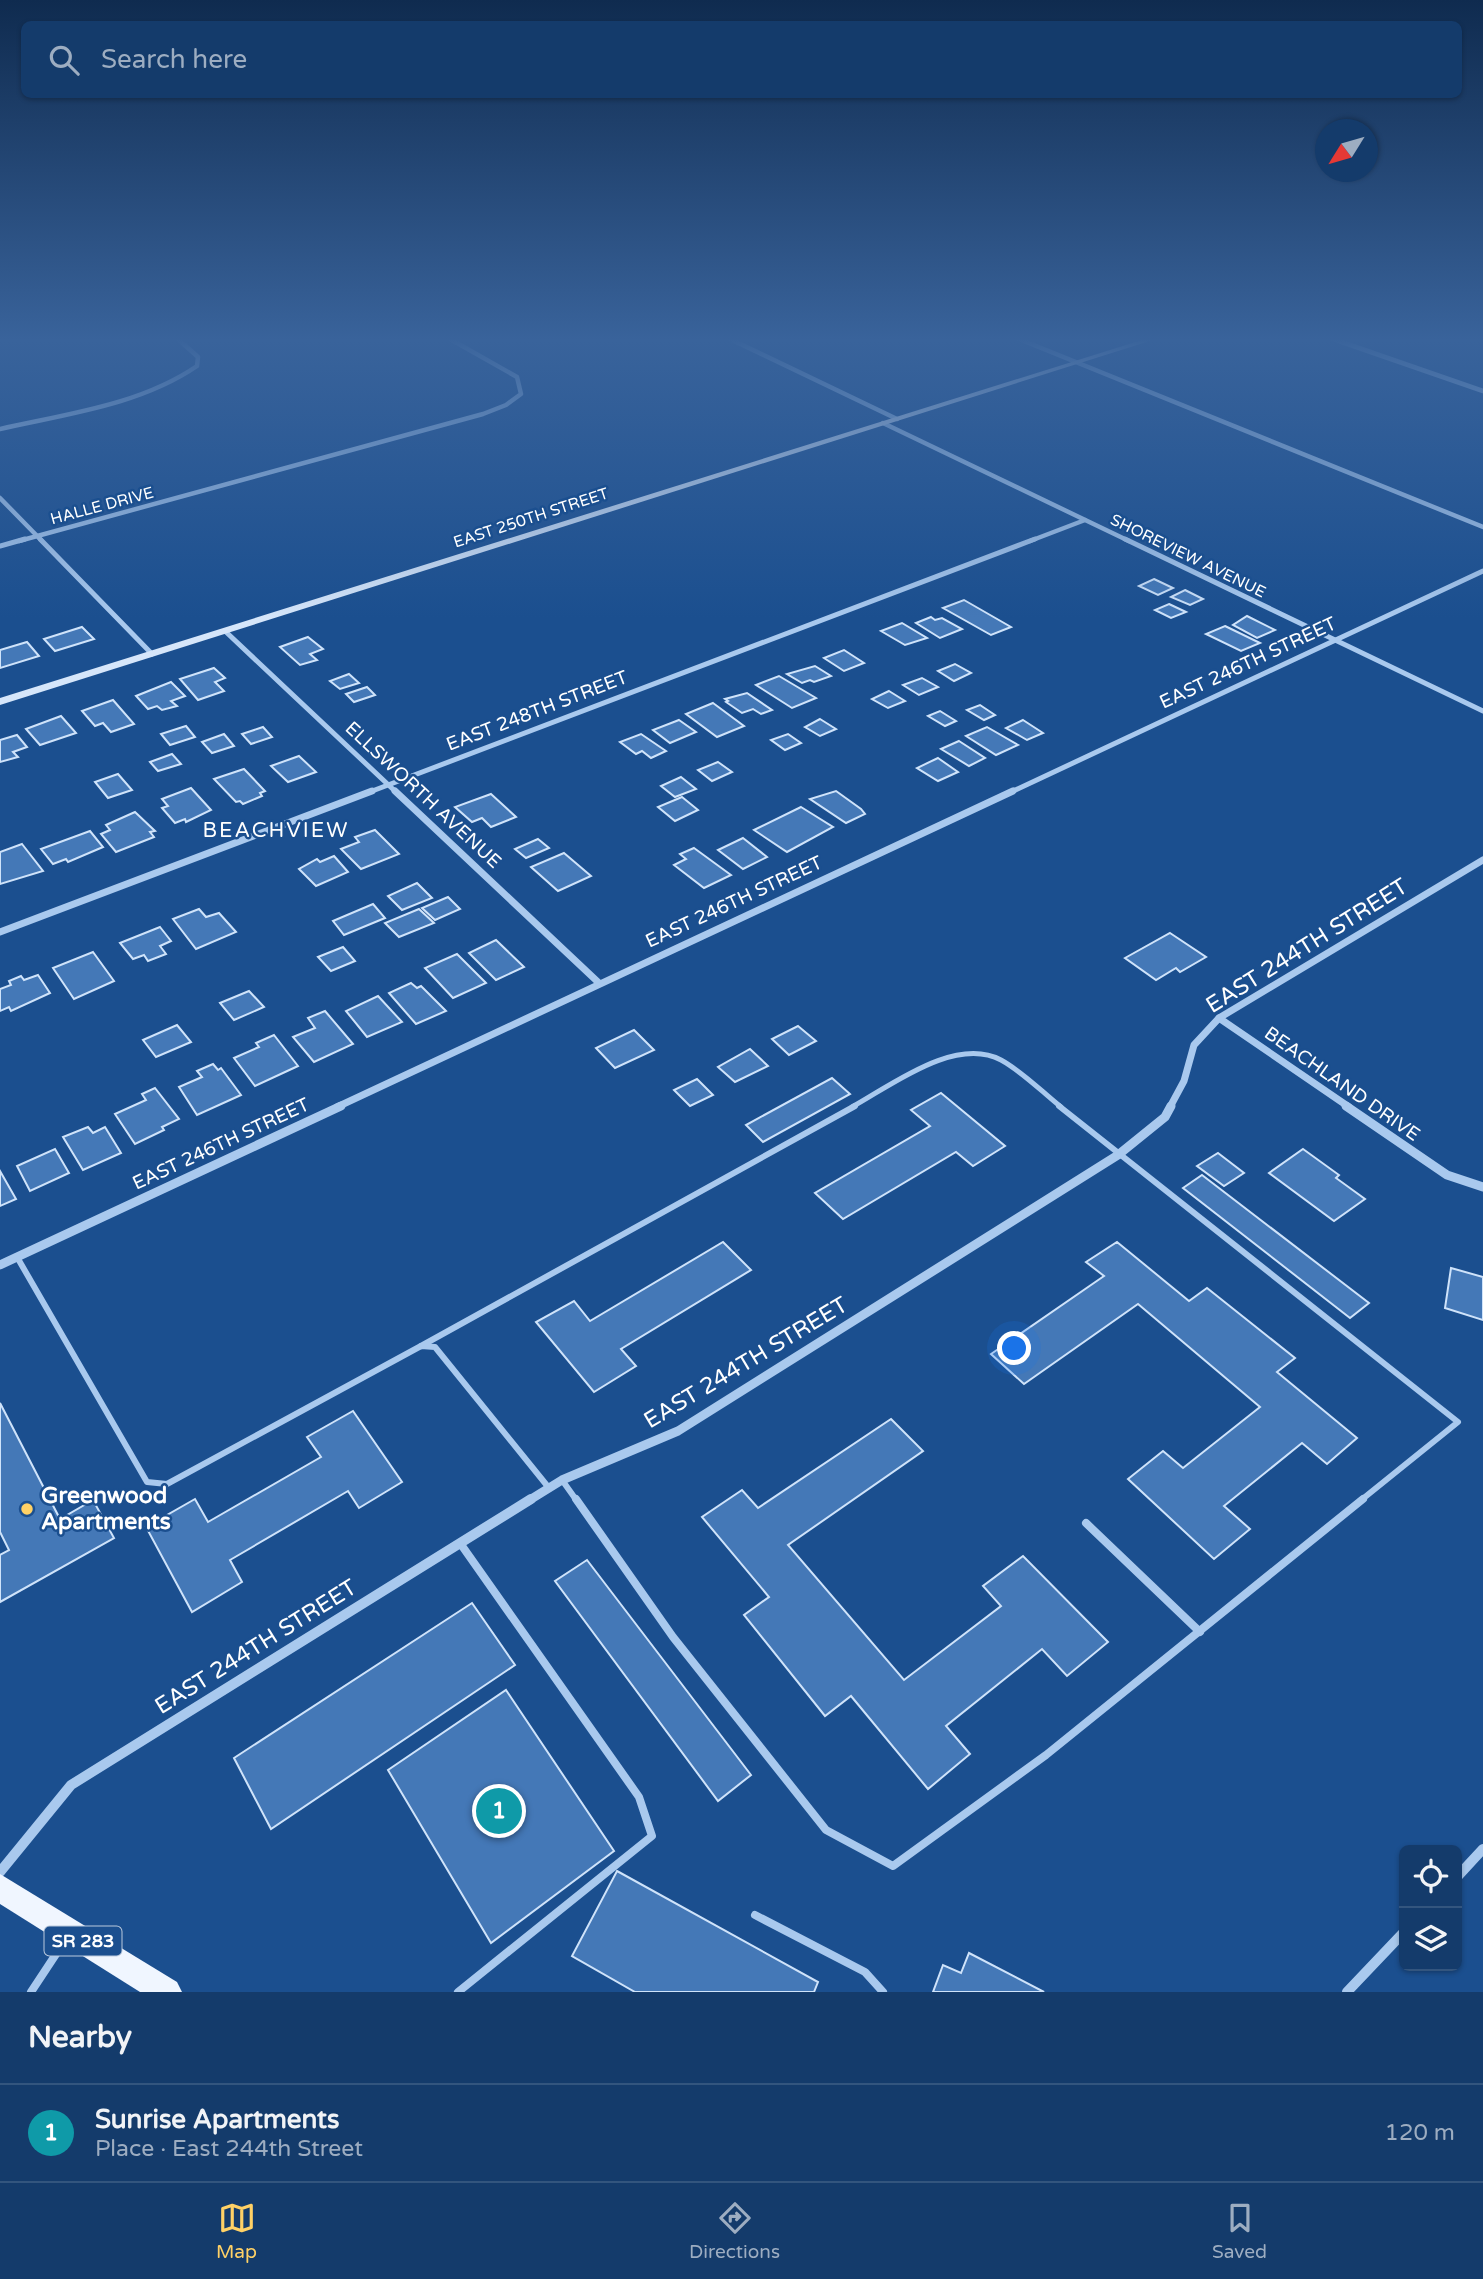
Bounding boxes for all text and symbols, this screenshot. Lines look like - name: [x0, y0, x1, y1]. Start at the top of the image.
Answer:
- search box: [21, 21, 1462, 98]
- icon: search: [45, 41, 83, 79]
- text: Search here: [101, 44, 247, 75]
- north arrow: [1315, 119, 1378, 182]
- street label: HALLE DRIVE: [48, 483, 156, 529]
- street label: EAST 250TH STREET: [451, 483, 611, 553]
- street label: SHOREVIEW AVENUE: [1107, 510, 1269, 602]
- street label: EAST 246TH STREET: [1156, 612, 1340, 714]
- street label: EAST 248TH STREET: [443, 666, 631, 756]
- street label: ELLSWORTH AVENUE: [340, 717, 506, 873]
- district label: BEACHVIEW: [203, 818, 349, 843]
- street label: EAST 246TH STREET: [642, 851, 826, 953]
- street label: EAST 244TH STREET: [1201, 872, 1413, 1020]
- street label: BEACHLAND DRIVE: [1260, 1022, 1424, 1146]
- street label: EAST 246TH STREET: [129, 1093, 313, 1195]
- street label: EAST 244TH STREET: [639, 1291, 853, 1435]
- your location: [997, 1331, 1031, 1365]
- place label: Greenwood Apartments: [41, 1482, 171, 1536]
- marker: Greenwood Apartments: [19, 1501, 35, 1517]
- street label: EAST 244TH STREET: [150, 1573, 362, 1721]
- pin: 1: [476, 1785, 522, 1837]
- map controls: [1399, 1845, 1462, 1971]
- button: locate: [1399, 1845, 1462, 1908]
- button: layers: [1399, 1908, 1462, 1971]
- road number: SR 283: [44, 1926, 122, 1955]
- text: Nearby: [28, 2019, 132, 2056]
- text: Sunrise Apartments: [95, 2104, 340, 2135]
- text: 1: [44, 2119, 58, 2147]
- text: 120 m: [1385, 2119, 1455, 2147]
- text: Place · East 244th Street: [95, 2135, 363, 2163]
- tab: Map: [216, 2199, 257, 2263]
- tab: Directions: [689, 2199, 780, 2263]
- tab: Saved: [1212, 2199, 1267, 2263]

